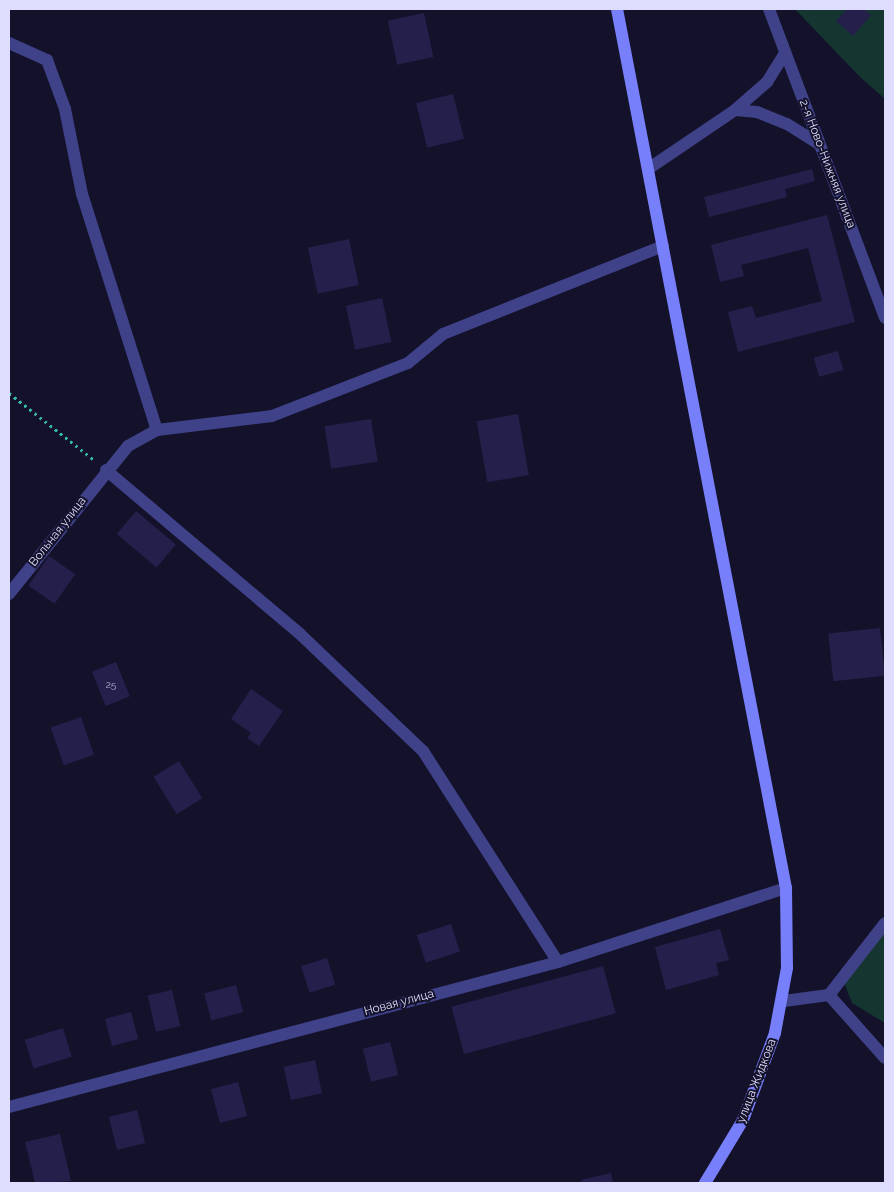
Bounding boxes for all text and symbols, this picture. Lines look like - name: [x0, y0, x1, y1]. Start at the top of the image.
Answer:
- street label: 2-я Ново-Нижняя улица: [796, 97, 858, 231]
- street label: Вольная улица: [26, 494, 90, 570]
- house number: 25: [106, 679, 116, 691]
- street label: Новая улица: [362, 987, 436, 1019]
- street label: улица Жидкова: [734, 1037, 780, 1125]

